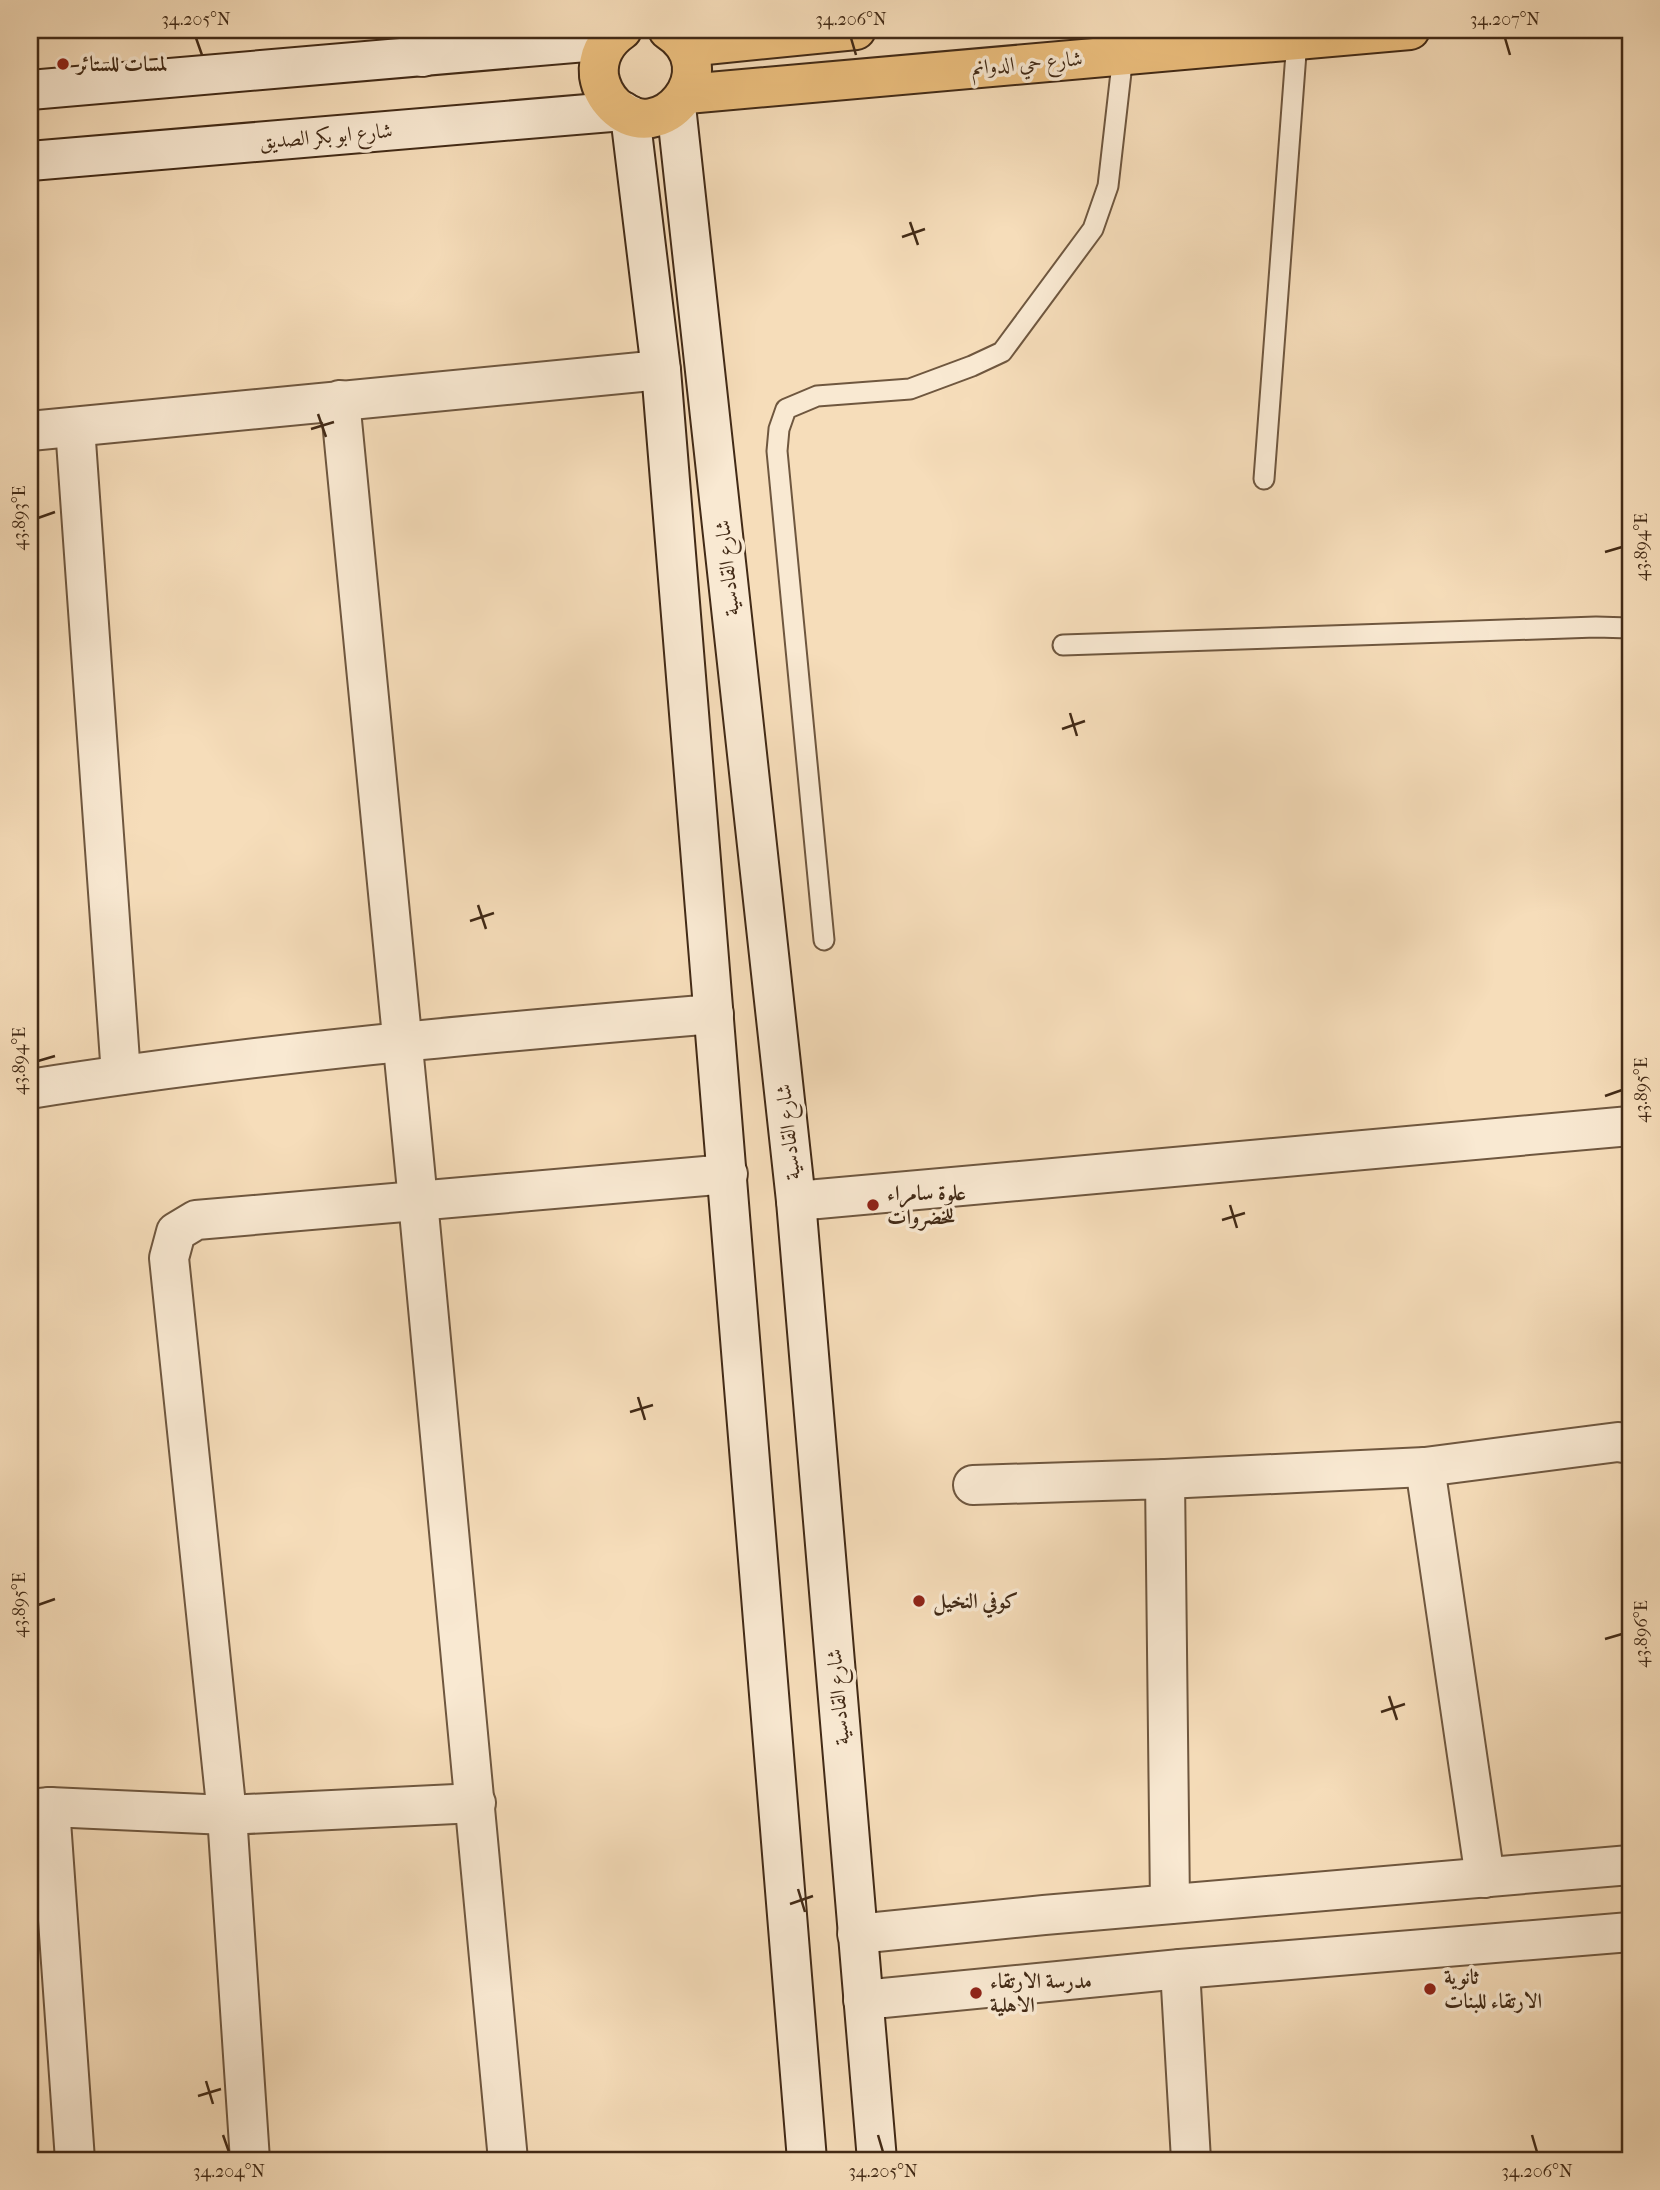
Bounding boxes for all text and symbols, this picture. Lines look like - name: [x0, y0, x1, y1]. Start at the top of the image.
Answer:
- text: 34.205°N: [161, 9, 231, 30]
- text: 34.206°N: [815, 9, 887, 30]
- text: 34.207°N: [1470, 9, 1540, 30]
- street label: شارع حي الدوانم: [970, 46, 1084, 86]
- place label: لمسات للستائر: [75, 52, 167, 76]
- marker: لمسات للستائر: [55, 56, 71, 72]
- street label: شارع ابو بكر الصديق: [258, 118, 394, 160]
- text: 43.893°E: [9, 486, 30, 550]
- text: 43.894°E: [1631, 513, 1652, 581]
- street label: شارع القادسية: [710, 518, 750, 617]
- text: 43.894°E: [9, 1027, 30, 1095]
- text: 43.895°E: [1631, 1057, 1652, 1123]
- street label: شارع القادسية: [771, 1082, 811, 1181]
- place label: علوة سامراء للخضروات: [887, 1181, 966, 1231]
- marker: علوة سامراء للخضروات: [865, 1197, 881, 1213]
- text: 43.895°E: [9, 1572, 30, 1638]
- place label: كوفي النخيل: [933, 1589, 1018, 1619]
- marker: كوفي النخيل: [911, 1593, 927, 1609]
- text: 43.896°E: [1631, 1600, 1652, 1668]
- street label: شارع القادسية: [822, 1647, 860, 1746]
- place label: ثانوية الارتقاء للبنات: [1444, 1965, 1542, 2014]
- place label: مدرسة الارتقاء الاهلية: [990, 1969, 1092, 2017]
- marker: ثانوية الارتقاء للبنات: [1422, 1981, 1438, 1997]
- marker: مدرسة الارتقاء الاهلية: [968, 1985, 984, 2001]
- text: 34.204°N: [193, 2161, 265, 2182]
- text: 34.205°N: [848, 2161, 918, 2182]
- text: 34.206°N: [1501, 2161, 1573, 2182]

